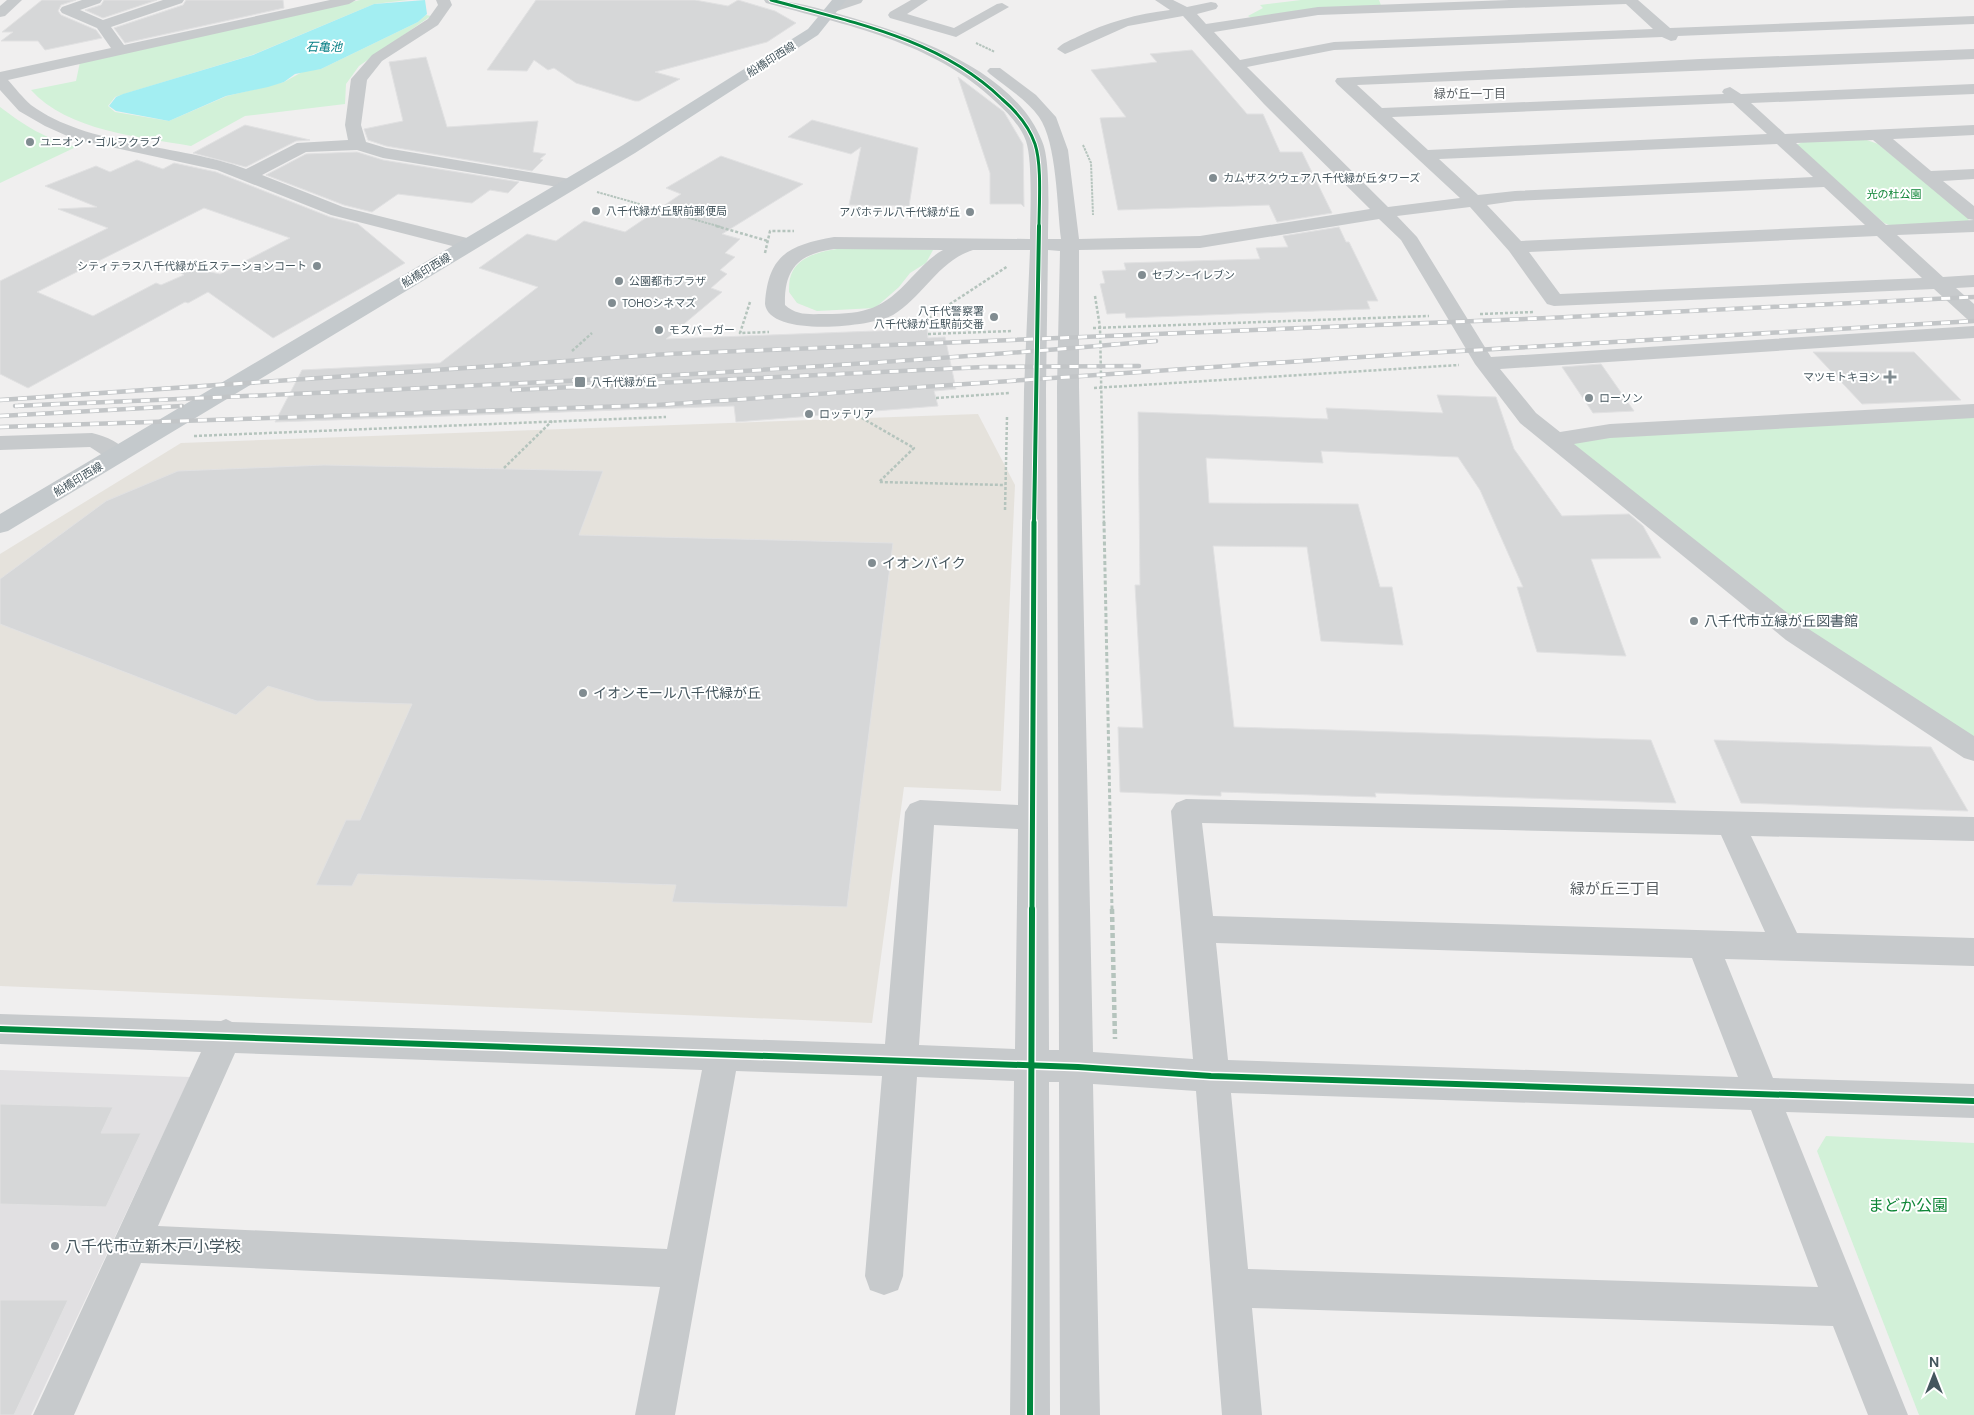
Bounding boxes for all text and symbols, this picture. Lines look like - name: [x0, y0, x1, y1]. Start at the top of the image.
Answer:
- street label: 船橋印西線: [744, 38, 798, 80]
- water label: 石亀池: [306, 39, 343, 55]
- district label: 緑が丘一丁目: [1434, 86, 1506, 102]
- place label: ユニオン・ゴルフクラブ: [40, 135, 161, 149]
- marker: ユニオン・ゴルフクラブ: [24, 136, 36, 148]
- place label: カムザスクウェア八千代緑が丘タワーズ: [1223, 171, 1420, 185]
- marker: カムザスクウェア八千代緑が丘タワーズ: [1207, 172, 1219, 184]
- park label: 光の杜公園: [1867, 187, 1922, 201]
- place label: 八千代緑が丘駅前郵便局: [606, 204, 727, 218]
- marker: 八千代緑が丘駅前郵便局: [590, 205, 602, 217]
- place label: アパホテル八千代緑が丘: [839, 205, 960, 219]
- marker: アパホテル八千代緑が丘: [964, 206, 976, 218]
- street label: 船橋印西線: [399, 250, 453, 290]
- place label: シティテラス八千代緑が丘ステーションコート: [77, 259, 307, 273]
- marker: シティテラス八千代緑が丘ステーションコート: [311, 260, 323, 272]
- place label: セブン-イレブン: [1152, 268, 1235, 282]
- marker: セブン-イレブン: [1136, 269, 1148, 281]
- place label: 公園都市プラザ: [629, 274, 706, 288]
- marker: 公園都市プラザ: [613, 275, 625, 287]
- place label: TOHOシネマズ: [622, 296, 696, 310]
- marker: TOHOシネマズ: [606, 297, 618, 309]
- place label: 八千代警察署 八千代緑が丘駅前交番: [874, 304, 984, 331]
- marker: 八千代警察署 八千代緑が丘駅前交番: [988, 311, 1000, 323]
- place label: モスバーガー: [669, 323, 735, 337]
- marker: モスバーガー: [653, 324, 665, 336]
- place label: マツモトキヨシ: [1803, 370, 1880, 384]
- marker: マツモトキヨシ: [1884, 371, 1896, 383]
- marker: 八千代緑が丘: [573, 375, 587, 389]
- place label: 八千代緑が丘: [591, 375, 657, 389]
- place label: ローソン: [1599, 391, 1643, 405]
- marker: ローソン: [1583, 392, 1595, 404]
- place label: ロッテリア: [819, 407, 874, 421]
- marker: ロッテリア: [803, 408, 815, 420]
- street label: 船橋印西線: [51, 459, 105, 499]
- place label: イオンバイク: [882, 554, 966, 572]
- marker: イオンバイク: [866, 557, 878, 569]
- place label: 八千代市立緑が丘図書館: [1704, 612, 1858, 630]
- marker: 八千代市立緑が丘図書館: [1688, 615, 1700, 627]
- place label: イオンモール八千代緑が丘: [593, 684, 761, 702]
- marker: イオンモール八千代緑が丘: [577, 687, 589, 699]
- district label: 緑が丘三丁目: [1570, 879, 1660, 899]
- park label: まどか公園: [1868, 1195, 1948, 1216]
- place label: 八千代市立新木戸小学校: [65, 1236, 241, 1257]
- marker: 八千代市立新木戸小学校: [49, 1240, 61, 1252]
- north arrow: [1909, 1350, 1959, 1400]
- text: N: [1929, 1353, 1939, 1371]

